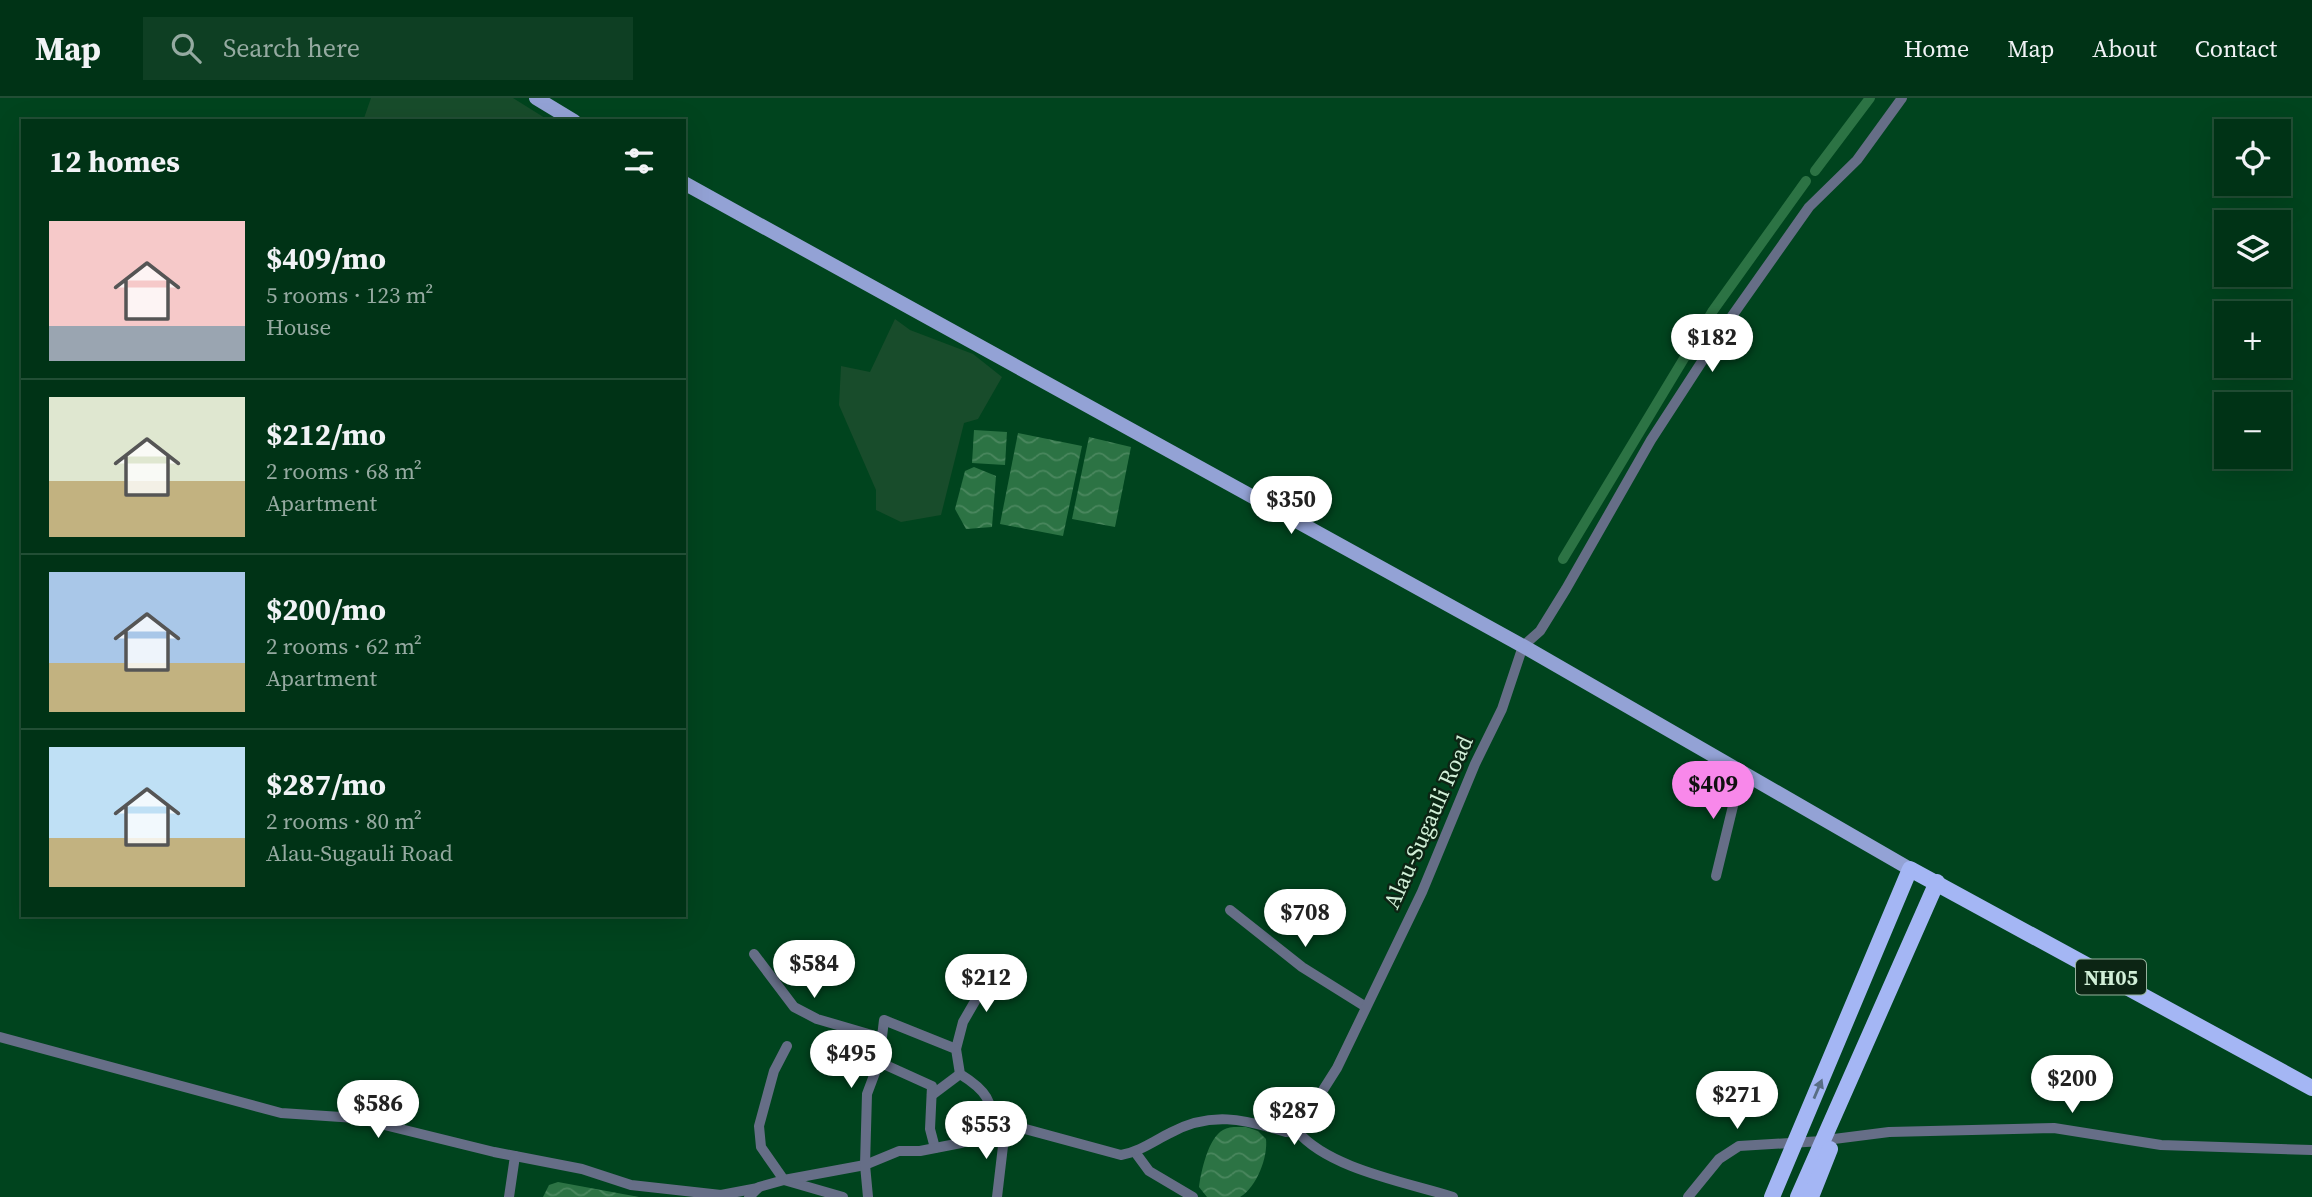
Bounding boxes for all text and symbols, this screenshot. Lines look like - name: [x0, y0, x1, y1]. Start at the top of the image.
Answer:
- search box: [143, 17, 633, 80]
- text: Map: [35, 26, 101, 71]
- icon: search: [167, 29, 205, 67]
- text: Search here: [223, 30, 360, 66]
- text: Home: [1904, 32, 1969, 65]
- text: Map: [2007, 32, 2054, 65]
- text: About: [2092, 32, 2157, 65]
- text: Contact: [2195, 32, 2277, 65]
- map controls: [2214, 119, 2291, 469]
- button: locate: [2214, 119, 2291, 196]
- text: 12 homes: [49, 141, 180, 182]
- icon: filters: [620, 142, 658, 180]
- button: layers: [2214, 210, 2291, 287]
- text: $409/mo: [266, 238, 386, 279]
- icon: home: [105, 249, 189, 333]
- text: 5 rooms · 123 m²: [266, 279, 433, 311]
- button: +: [2214, 301, 2291, 378]
- text: House: [266, 311, 331, 343]
- pin: $182: [1671, 314, 1753, 374]
- text: $182: [1687, 321, 1737, 353]
- button: −: [2214, 392, 2291, 469]
- text: $212/mo: [266, 414, 386, 455]
- icon: home: [105, 425, 189, 509]
- text: 2 rooms · 68 m²: [266, 455, 422, 487]
- pin: $350: [1250, 476, 1332, 536]
- text: $350: [1266, 483, 1316, 515]
- text: Apartment: [266, 487, 377, 519]
- text: $200/mo: [266, 589, 386, 630]
- icon: home: [105, 600, 189, 684]
- text: 2 rooms · 62 m²: [266, 630, 422, 662]
- text: Apartment: [266, 662, 377, 694]
- street label: Alau-Sugauli Road: [1375, 730, 1481, 914]
- pin: $409: [1672, 762, 1754, 821]
- text: $287/mo: [266, 764, 386, 805]
- text: $409: [1688, 768, 1738, 800]
- icon: home: [105, 775, 189, 859]
- text: 2 rooms · 80 m²: [266, 805, 422, 837]
- text: Alau-Sugauli Road: [266, 837, 453, 869]
- pin: $708: [1264, 890, 1346, 949]
- text: $708: [1280, 896, 1330, 928]
- pin: $584: [773, 940, 855, 1000]
- text: $584: [789, 947, 839, 979]
- pin: $212: [945, 954, 1027, 1014]
- road number: NH05: [2076, 960, 2146, 994]
- text: $212: [961, 961, 1011, 993]
- pin: $495: [810, 1030, 892, 1090]
- text: $495: [826, 1037, 876, 1069]
- pin: $200: [2031, 1056, 2113, 1115]
- text: $200: [2047, 1062, 2097, 1094]
- pin: $271: [1696, 1072, 1778, 1131]
- text: $271: [1712, 1078, 1762, 1110]
- one-way arrow: [1812, 1079, 1824, 1099]
- pin: $586: [337, 1080, 419, 1140]
- text: $586: [353, 1087, 403, 1119]
- pin: $287: [1253, 1088, 1335, 1147]
- text: $287: [1269, 1094, 1319, 1126]
- pin: $553: [945, 1102, 1027, 1161]
- text: $553: [961, 1108, 1011, 1140]

